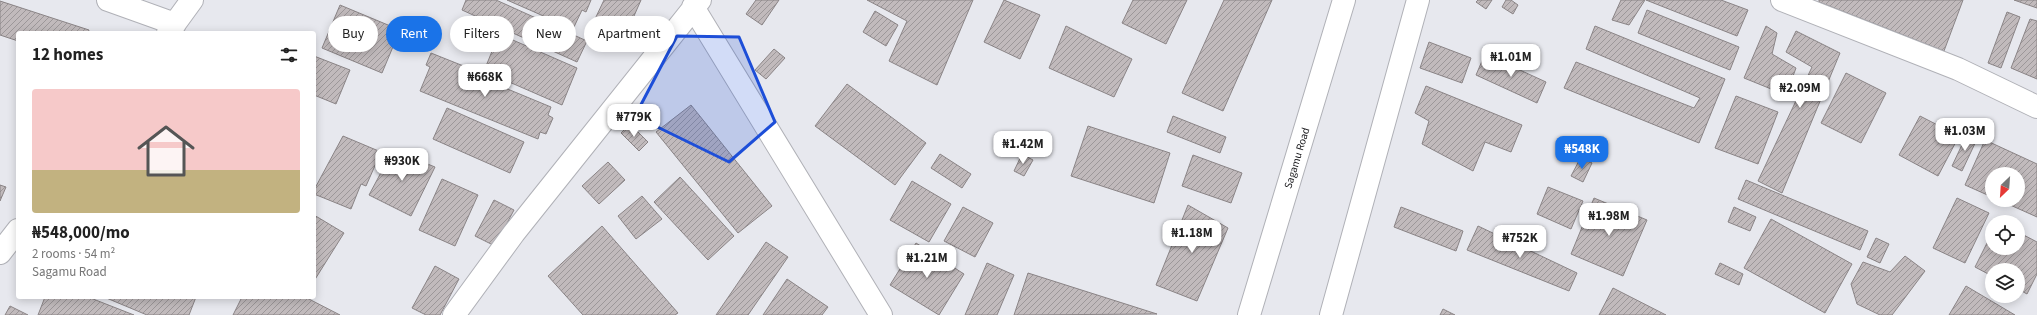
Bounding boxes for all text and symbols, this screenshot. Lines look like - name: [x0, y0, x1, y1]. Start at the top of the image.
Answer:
- chip: Buy: [328, 16, 378, 52]
- chip: Rent: [386, 16, 442, 52]
- chip: Filters: [450, 16, 514, 52]
- chip: New: [522, 16, 576, 52]
- chip: Apartment: [584, 16, 675, 52]
- text: 12 homes: [32, 43, 103, 67]
- icon: filters: [278, 44, 300, 66]
- pin: ₦1.01M: [1478, 44, 1544, 78]
- text: ₦1.01M: [1490, 48, 1532, 66]
- pin: ₦668K: [457, 64, 513, 98]
- text: ₦668K: [467, 68, 503, 86]
- pin: ₦2.09M: [1767, 75, 1833, 109]
- text: ₦2.09M: [1779, 79, 1821, 97]
- pin: ₦779K: [606, 104, 662, 138]
- text: ₦779K: [616, 108, 652, 126]
- icon: home: [130, 115, 202, 187]
- pin: ₦1.03M: [1932, 118, 1998, 152]
- text: ₦1.03M: [1944, 122, 1986, 140]
- street label: Sagamu Road: [1281, 126, 1313, 190]
- pin: ₦1.42M: [990, 131, 1056, 165]
- text: ₦1.42M: [1002, 135, 1044, 153]
- pin: ₦548K: [1554, 136, 1610, 170]
- text: ₦548K: [1564, 140, 1600, 158]
- pin: ₦930K: [374, 148, 430, 182]
- text: ₦930K: [384, 152, 420, 170]
- north arrow: [1985, 167, 2025, 207]
- map controls: [1985, 167, 2025, 303]
- pin: ₦1.98M: [1576, 203, 1642, 237]
- text: ₦1.98M: [1588, 207, 1630, 225]
- button: locate: [1985, 215, 2025, 255]
- pin: ₦1.18M: [1159, 220, 1225, 254]
- text: ₦548,000/mo: [32, 221, 130, 245]
- text: ₦1.18M: [1171, 224, 1213, 242]
- pin: ₦752K: [1492, 225, 1548, 259]
- text: ₦752K: [1502, 229, 1538, 247]
- text: 2 rooms · 54 m²: [32, 245, 115, 263]
- pin: ₦1.21M: [894, 245, 960, 279]
- text: ₦1.21M: [906, 249, 948, 267]
- text: Sagamu Road: [32, 263, 107, 281]
- button: layers: [1985, 263, 2025, 303]

